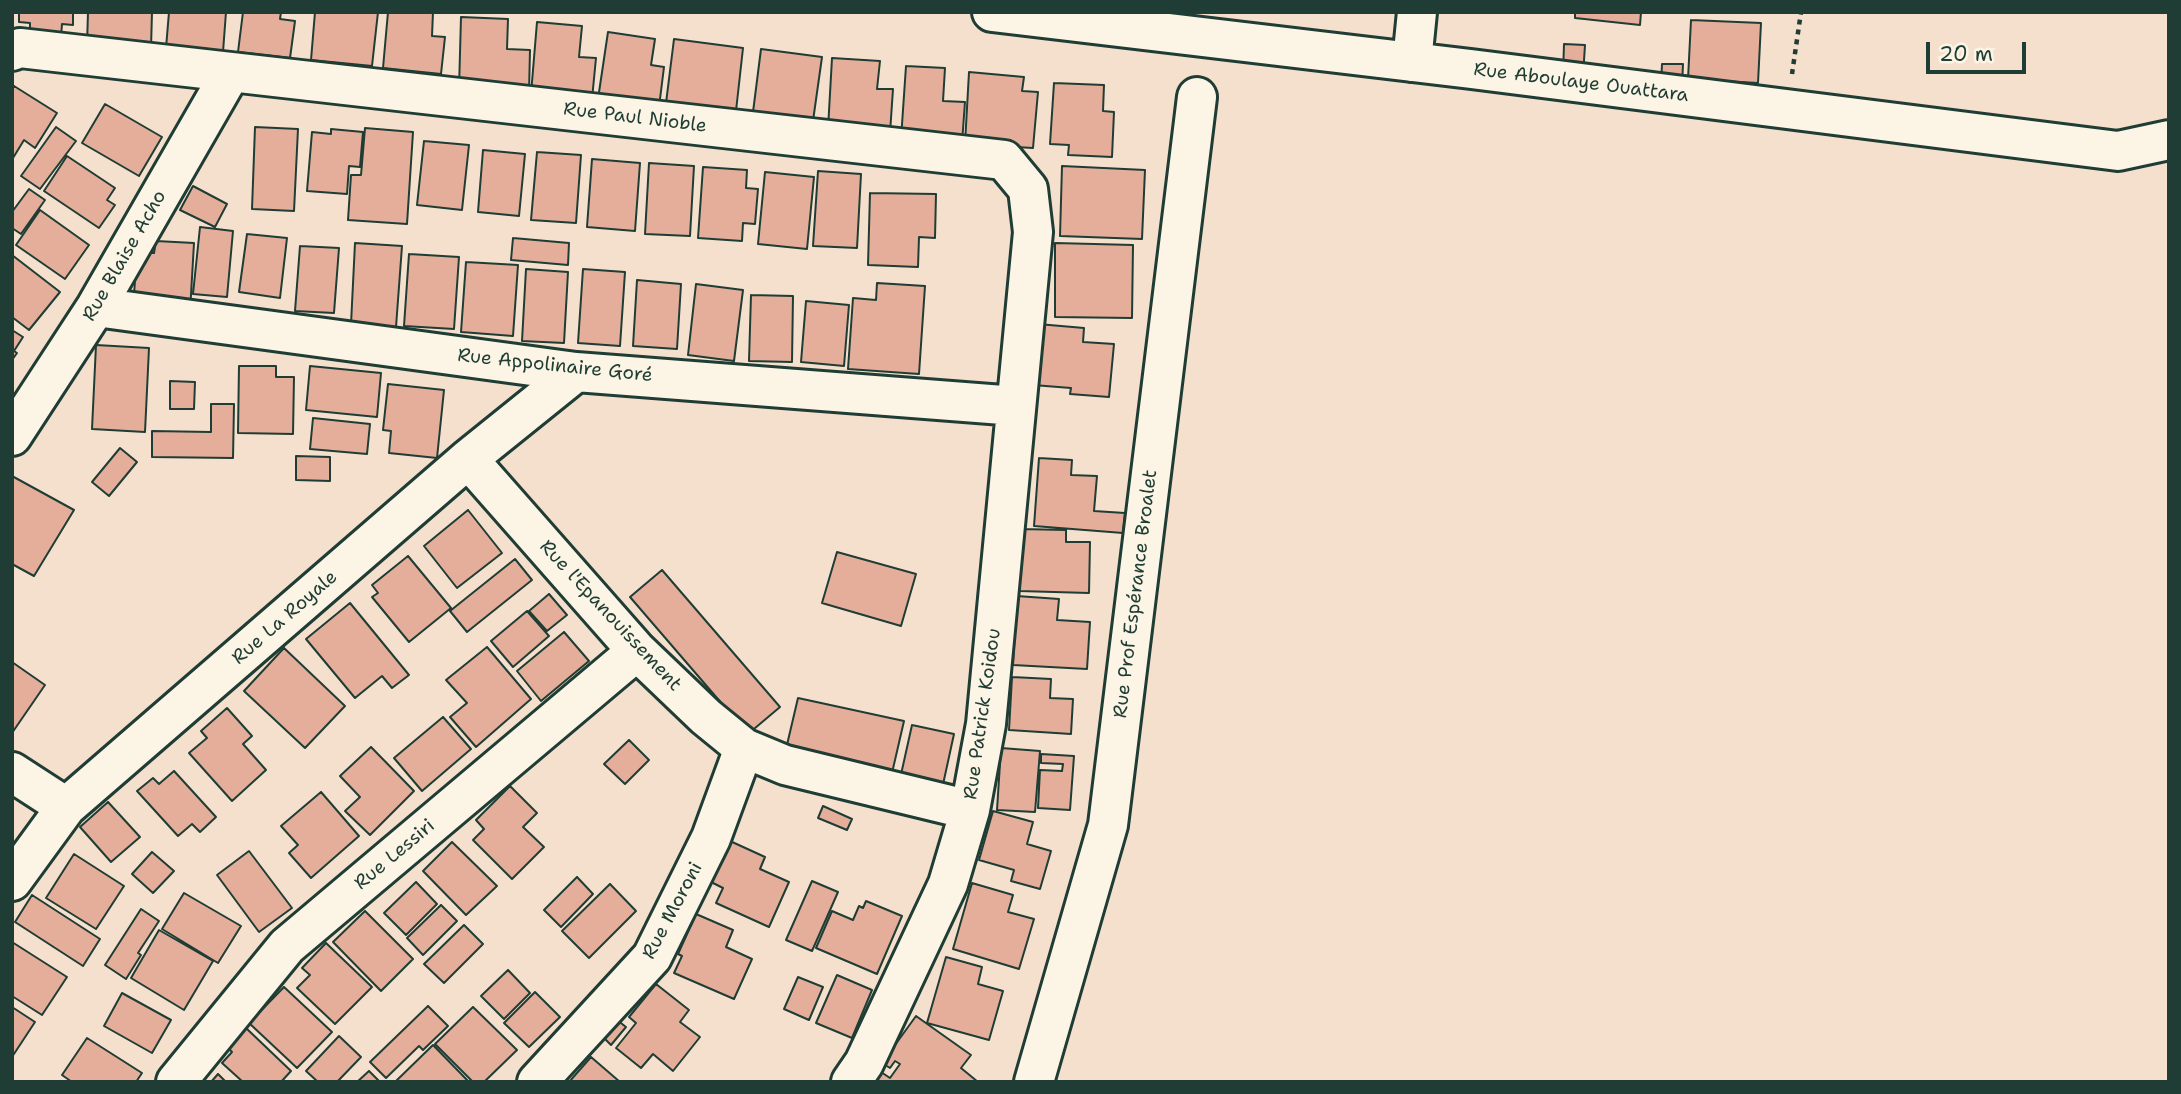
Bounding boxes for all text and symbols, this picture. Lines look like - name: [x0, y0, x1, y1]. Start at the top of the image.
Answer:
- scale bar: [1929, 28, 2029, 72]
- text: 20 m: [1939, 40, 1993, 68]
- street label: Rue Aboulaye Ouattara: [1472, 58, 1690, 108]
- street label: Rue Paul Nioble: [562, 98, 708, 138]
- street label: Rue Blaise Acho: [78, 187, 172, 325]
- street label: Rue Appolinaire Goré: [456, 344, 654, 388]
- street label: Rue Prof Espérance Broalet: [1109, 468, 1163, 720]
- street label: Rue l'Epanouissement: [534, 536, 686, 696]
- street label: Rue La Royale: [228, 566, 342, 670]
- street label: Rue Patrick Koidou: [960, 627, 1006, 801]
- street label: Rue Lessiri: [350, 815, 440, 895]
- street label: Rue Moroni: [638, 859, 708, 963]

